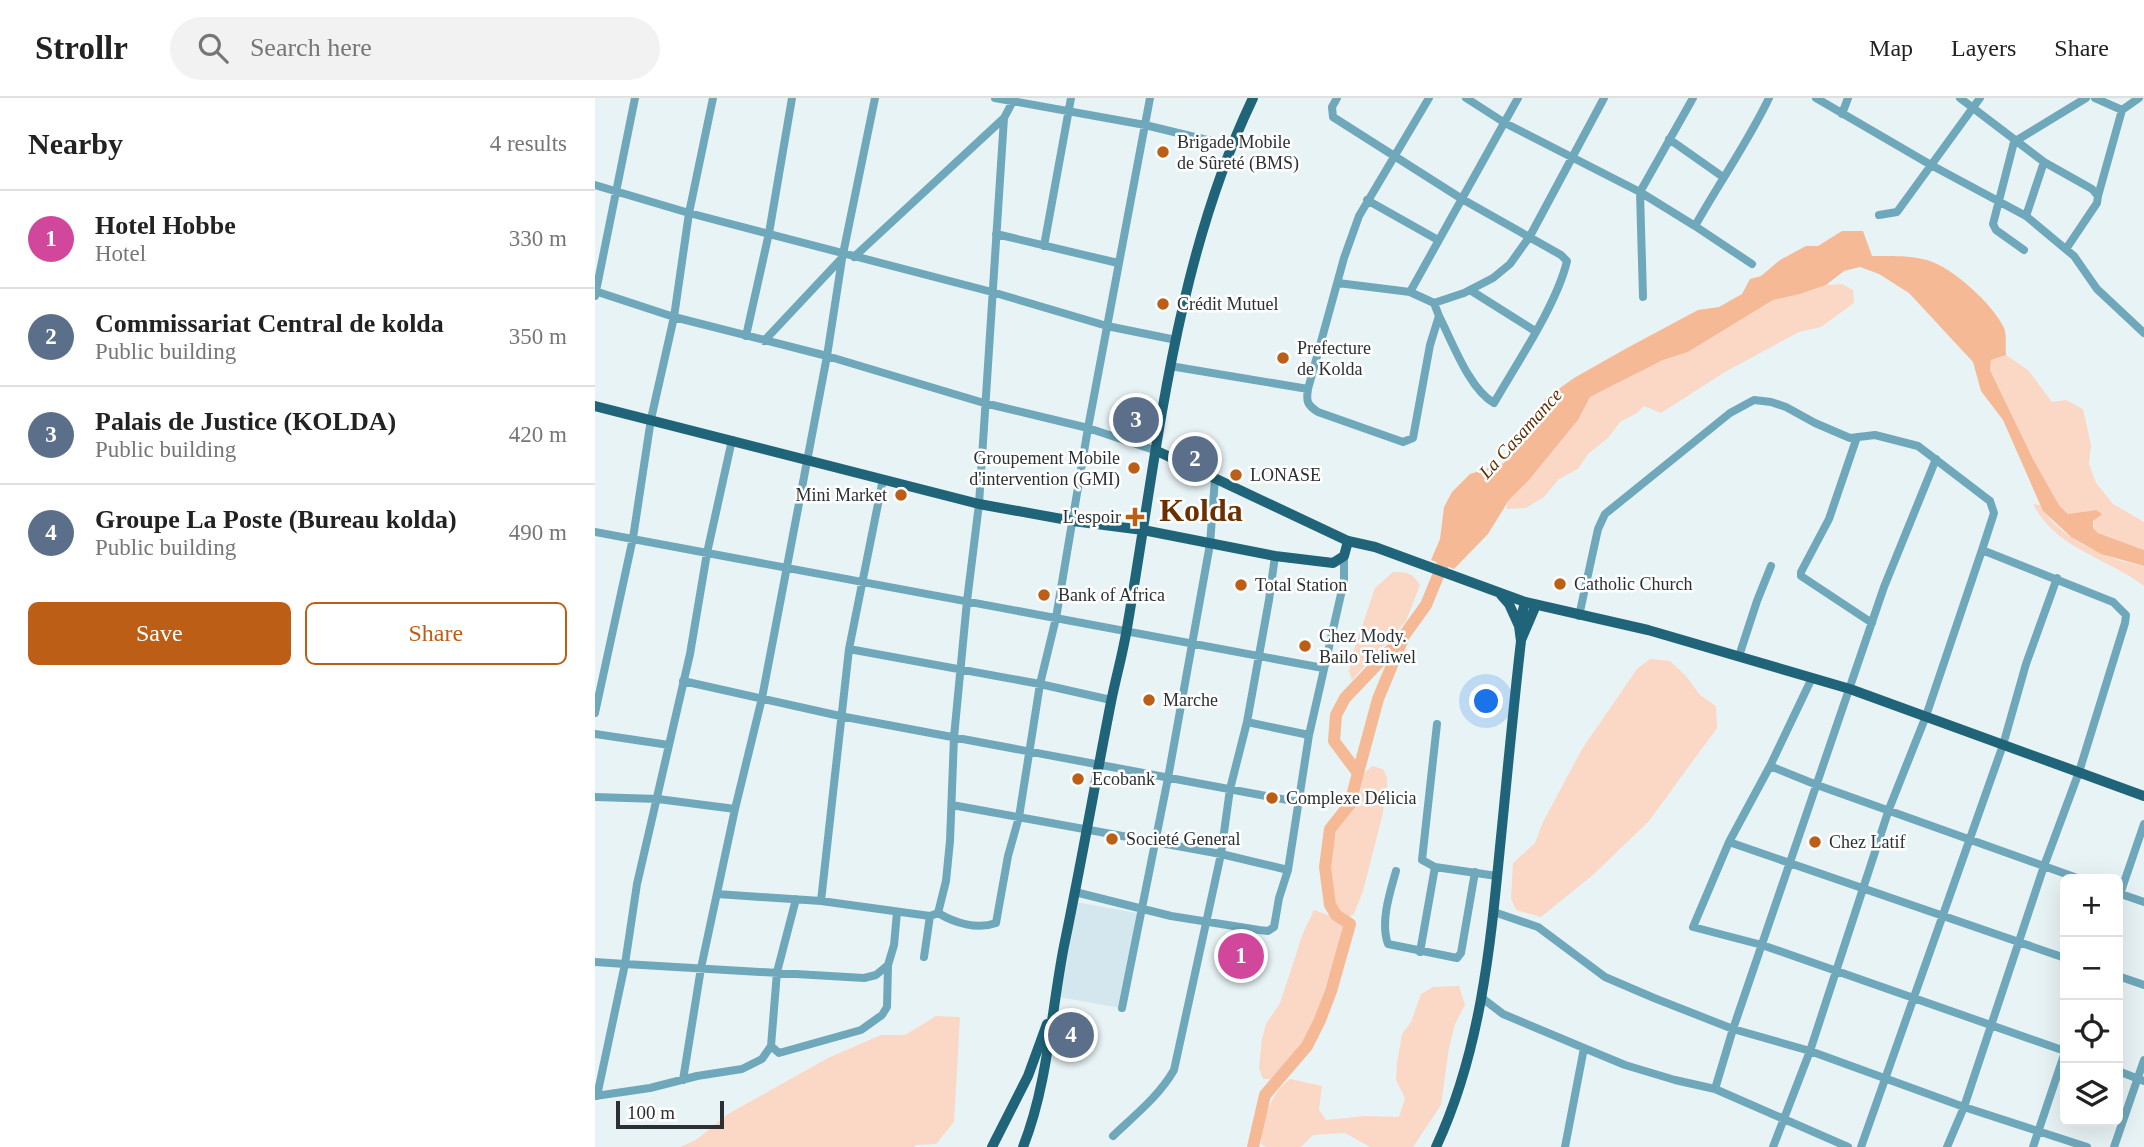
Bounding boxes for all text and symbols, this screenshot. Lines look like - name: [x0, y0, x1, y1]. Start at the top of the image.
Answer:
- search box: [170, 17, 660, 80]
- icon: search: [194, 29, 232, 67]
- text: Strollr: [35, 30, 128, 66]
- text: Search here: [250, 33, 372, 62]
- text: Map: [1869, 35, 1913, 61]
- text: Layers: [1951, 35, 2016, 61]
- text: Share: [2054, 35, 2109, 61]
- text: Nearby: [28, 127, 123, 160]
- text: 4 results: [490, 131, 567, 156]
- place label: Brigade Mobile de Sûreté (BMS): [1177, 132, 1299, 174]
- marker: Brigade Mobile de Sûreté (BMS): [1155, 144, 1171, 160]
- text: Hotel Hobbe: [95, 211, 236, 240]
- text: 1: [45, 226, 57, 251]
- text: 330 m: [509, 226, 567, 251]
- text: Hotel: [95, 241, 146, 266]
- place label: Crédit Mutuel: [1177, 294, 1279, 314]
- marker: Crédit Mutuel: [1155, 296, 1171, 312]
- text: Commissariat Central de kolda: [95, 309, 444, 338]
- text: 2: [45, 324, 57, 349]
- text: 350 m: [509, 324, 567, 349]
- place label: Prefecture de Kolda: [1297, 338, 1371, 379]
- text: Public building: [95, 339, 236, 364]
- marker: Prefecture de Kolda: [1275, 350, 1291, 366]
- water label: La Casamance: [1474, 384, 1566, 483]
- pin: 3: [1113, 394, 1159, 446]
- text: Palais de Justice (KOLDA): [95, 407, 396, 436]
- text: 3: [45, 422, 57, 447]
- text: 420 m: [509, 422, 567, 447]
- pin: 2: [1172, 433, 1218, 485]
- text: Public building: [95, 437, 236, 462]
- place label: Groupement Mobile d'intervention (GMI): [969, 448, 1120, 490]
- marker: Groupement Mobile d'intervention (GMI): [1126, 460, 1142, 476]
- place label: LONASE: [1250, 465, 1321, 485]
- marker: LONASE: [1228, 467, 1244, 483]
- place label: Mini Market: [796, 485, 887, 505]
- marker: Mini Market: [893, 487, 909, 503]
- district label: Kolda: [1159, 492, 1243, 528]
- text: Groupe La Poste (Bureau kolda): [95, 505, 457, 534]
- place label: L'espoir: [1063, 507, 1121, 527]
- marker: L'espoir: [1127, 509, 1143, 525]
- text: 4: [45, 520, 57, 545]
- text: 490 m: [509, 520, 567, 545]
- text: Public building: [95, 535, 236, 560]
- place label: Catholic Church: [1574, 574, 1692, 594]
- place label: Total Station: [1255, 575, 1347, 595]
- marker: Catholic Church: [1552, 576, 1568, 592]
- marker: Total Station: [1233, 577, 1249, 593]
- place label: Bank of Africa: [1058, 585, 1165, 605]
- marker: Bank of Africa: [1036, 587, 1052, 603]
- button: Save: [28, 602, 291, 665]
- button: Share: [305, 602, 567, 665]
- place label: Chez Mody. Bailo Teliwel: [1319, 626, 1416, 667]
- marker: Chez Mody. Bailo Teliwel: [1297, 638, 1313, 654]
- your location: [1469, 684, 1503, 718]
- place label: Marche: [1163, 690, 1218, 710]
- marker: Marche: [1141, 692, 1157, 708]
- place label: Ecobank: [1092, 769, 1155, 789]
- marker: Ecobank: [1070, 771, 1086, 787]
- place label: Complexe Délicia: [1286, 788, 1416, 808]
- marker: Complexe Délicia: [1264, 790, 1280, 806]
- place label: Societé General: [1126, 829, 1240, 849]
- marker: Societé General: [1104, 831, 1120, 847]
- place label: Chez Latif: [1829, 832, 1905, 852]
- marker: Chez Latif: [1807, 834, 1823, 850]
- map controls: [2060, 874, 2123, 1126]
- button: +: [2060, 874, 2123, 937]
- pin: 1: [1218, 930, 1264, 982]
- button: −: [2060, 937, 2123, 1000]
- button: locate: [2060, 1000, 2123, 1063]
- pin: 4: [1048, 1009, 1094, 1061]
- button: layers: [2060, 1063, 2123, 1126]
- scale bar: [616, 1098, 725, 1130]
- text: 100 m: [627, 1102, 675, 1123]

